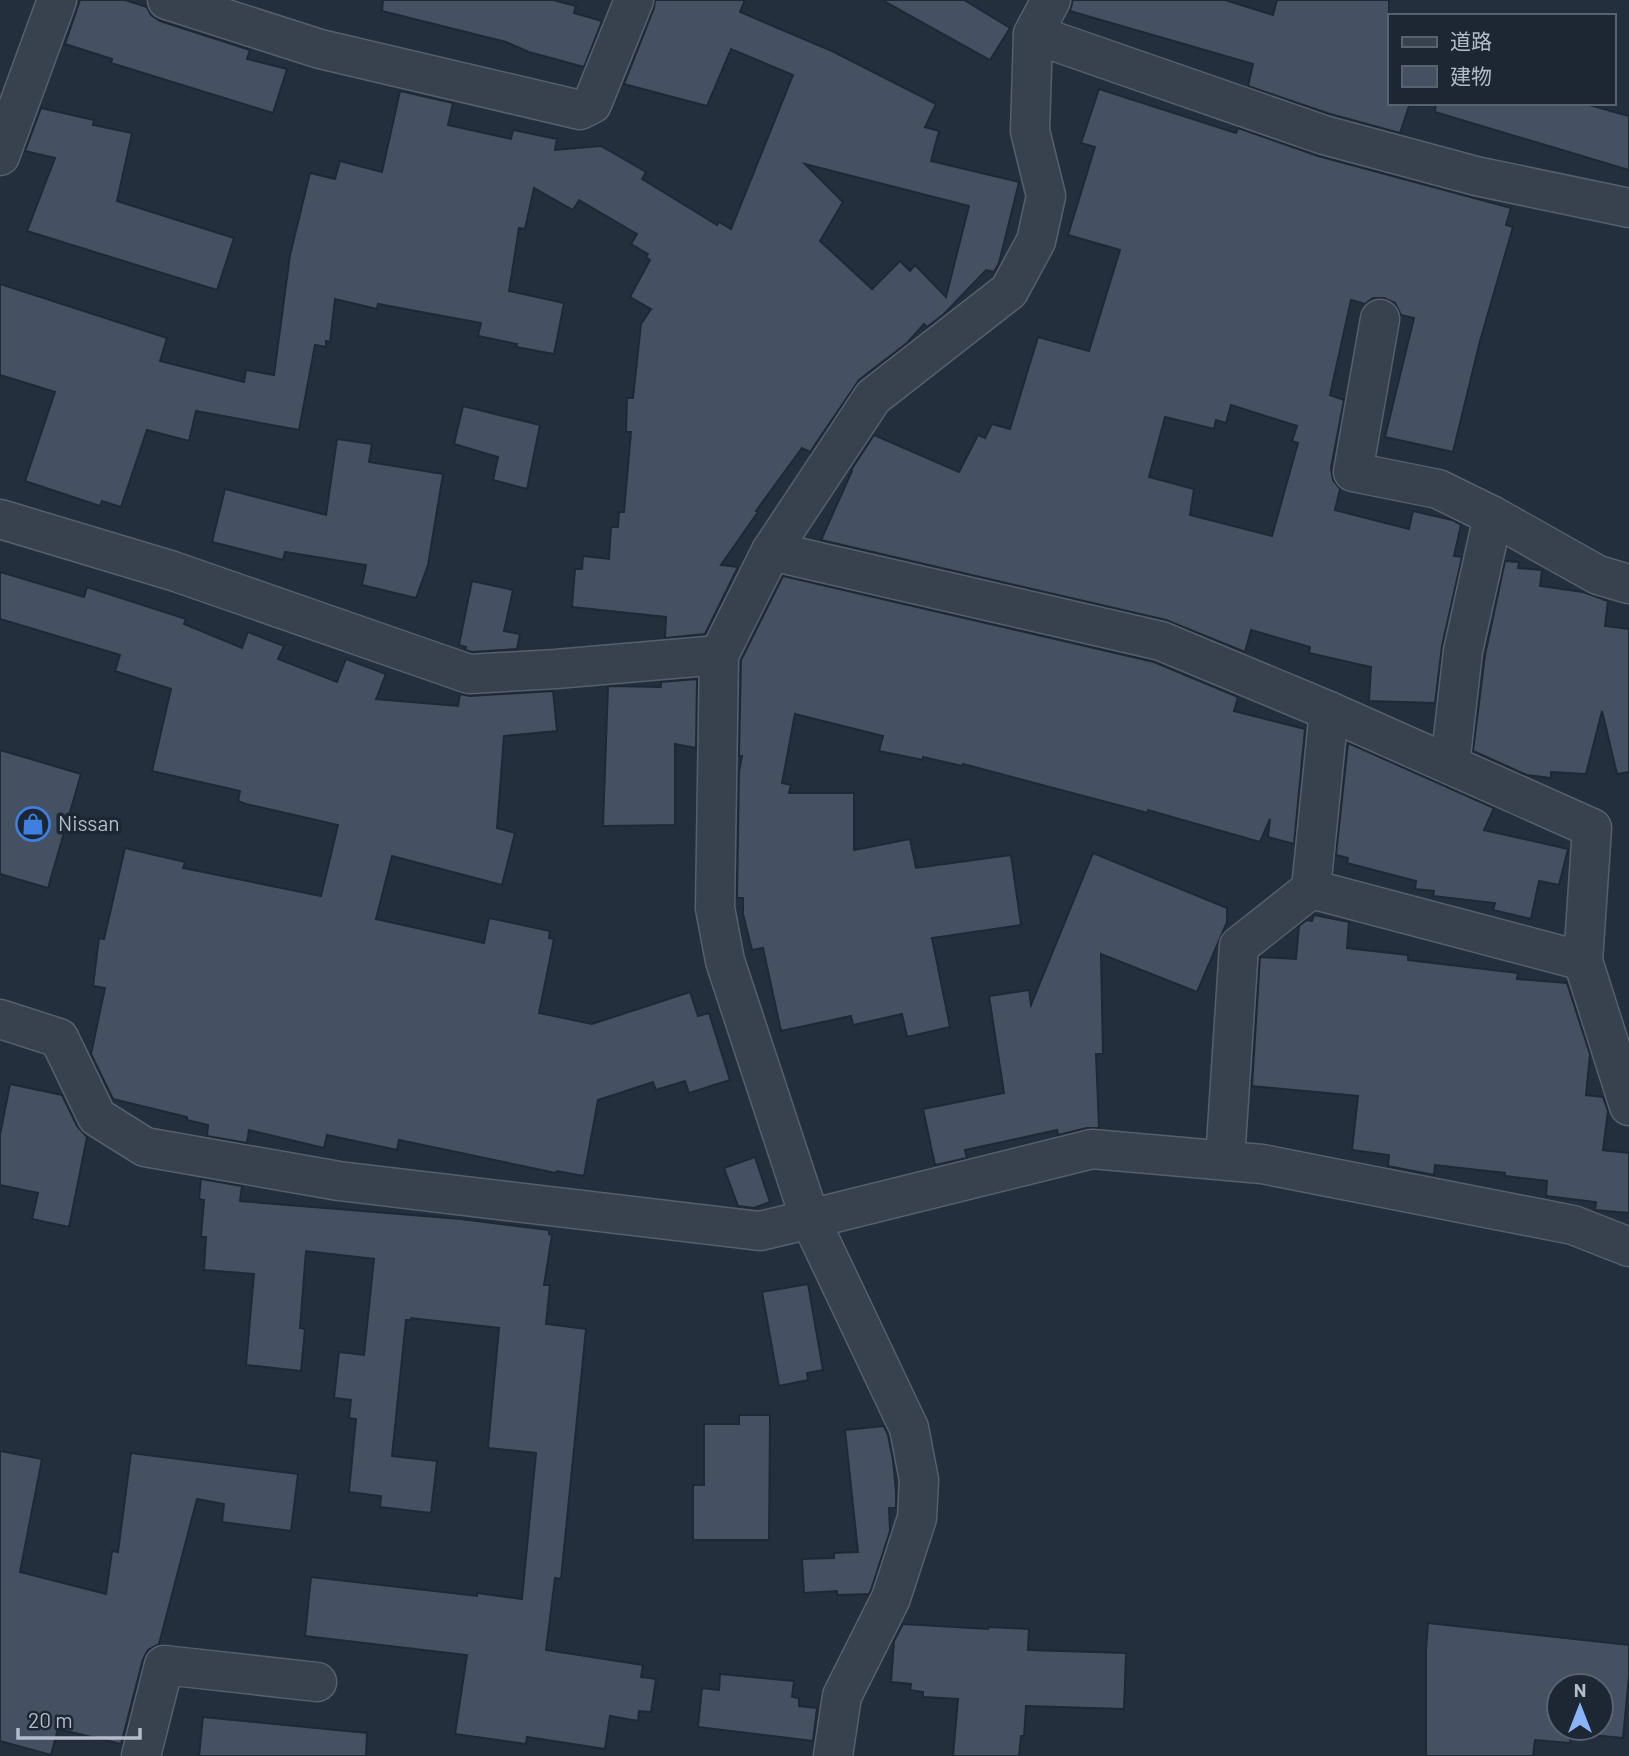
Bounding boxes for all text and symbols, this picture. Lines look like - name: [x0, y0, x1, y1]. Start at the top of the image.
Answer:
- legend: [1388, 14, 1615, 105]
- text: 道路: [1450, 28, 1492, 53]
- text: 建物: [1450, 63, 1492, 88]
- shop icon: Nissan: [14, 805, 52, 843]
- place label: Nissan: [58, 810, 120, 835]
- north arrow: [1545, 1672, 1615, 1742]
- text: N: [1574, 1678, 1586, 1701]
- scale bar: [18, 1696, 140, 1740]
- text: 20 m: [28, 1707, 73, 1732]

